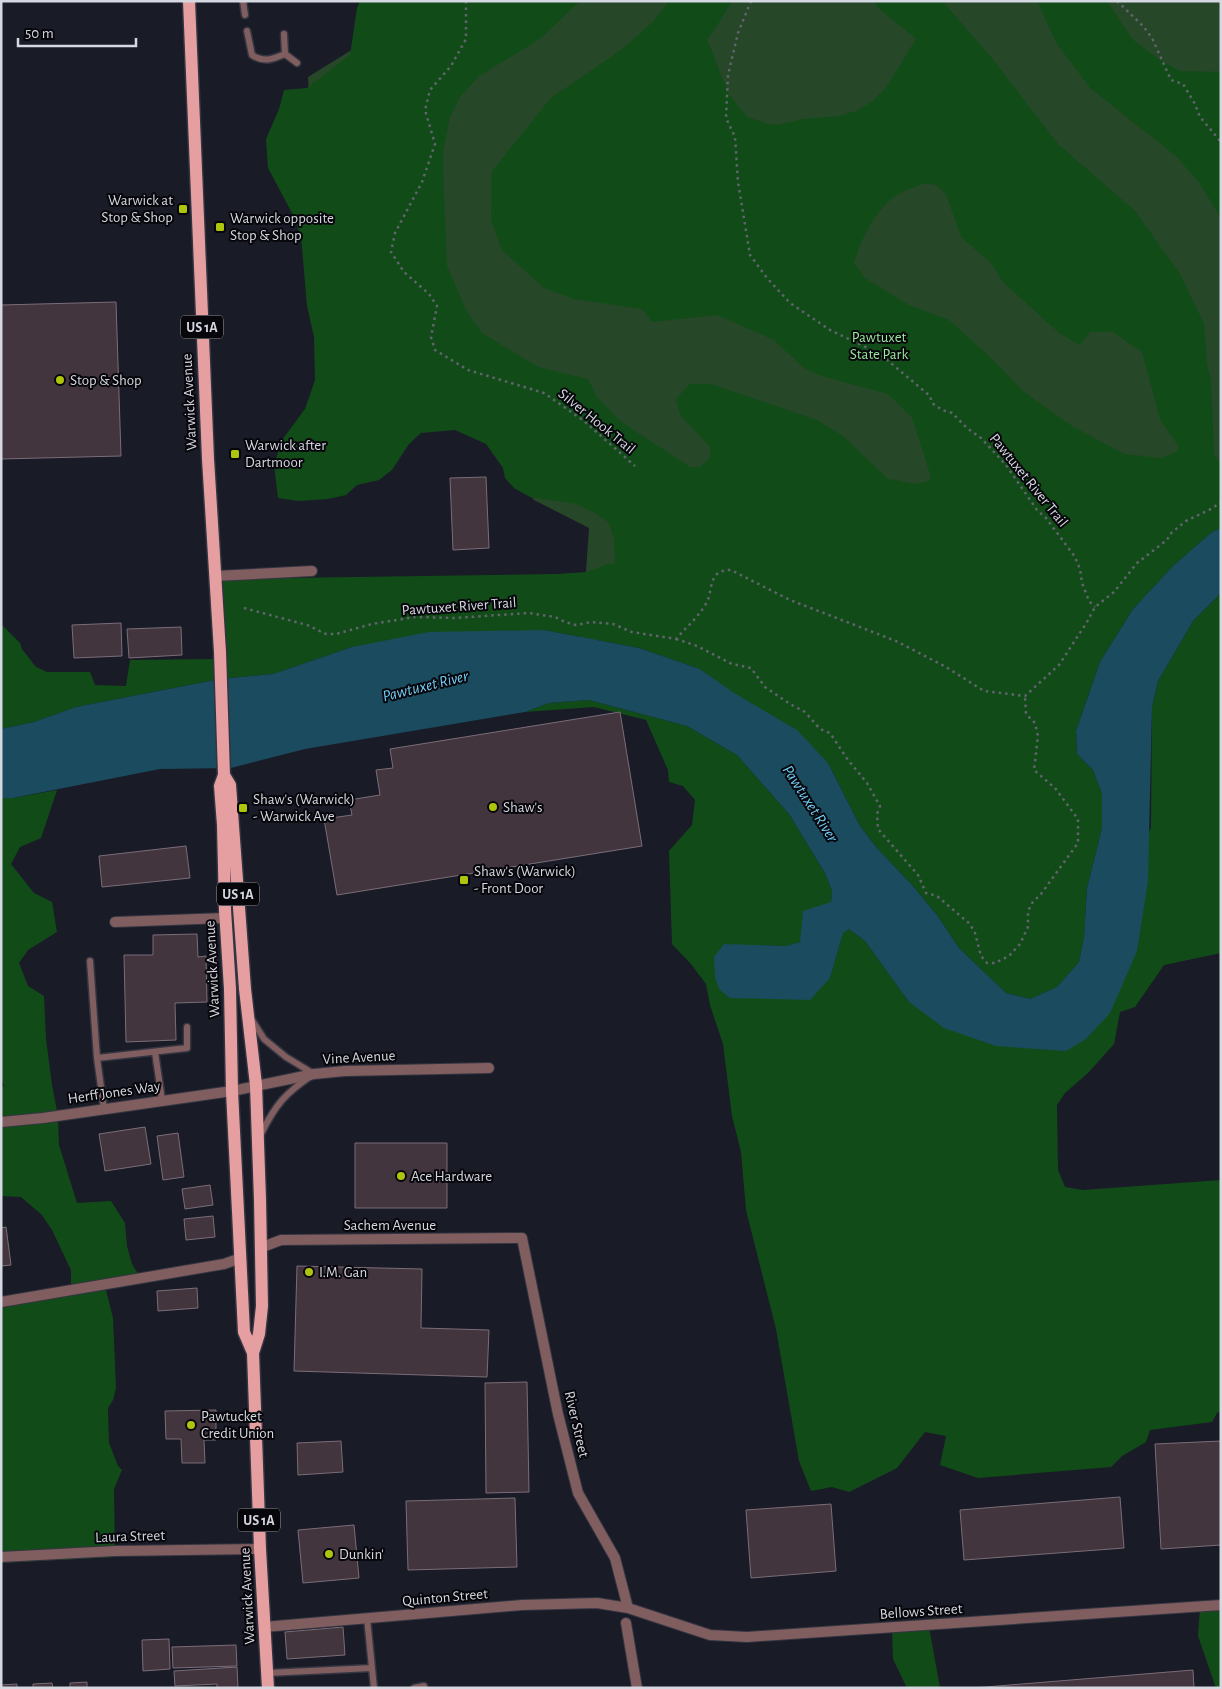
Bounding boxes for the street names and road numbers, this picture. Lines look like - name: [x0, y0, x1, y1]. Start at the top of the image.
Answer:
- road number: US 1A: [181, 316, 223, 338]
- street label: Warwick Avenue: [179, 353, 200, 451]
- street label: Silver Hook Trail: [555, 386, 638, 457]
- street label: Pawtuxet River Trail: [987, 431, 1071, 530]
- street label: Pawtuxet River Trail: [401, 595, 517, 618]
- road number: US 1A: [217, 882, 259, 906]
- street label: Warwick Avenue: [202, 920, 223, 1018]
- street label: Vine Avenue: [322, 1048, 396, 1067]
- street label: Herff Jones Way: [67, 1078, 162, 1106]
- street label: Sachem Avenue: [344, 1218, 436, 1233]
- street label: River Street: [562, 1389, 591, 1459]
- road number: US 1A: [238, 1508, 280, 1532]
- street label: Laura Street: [95, 1528, 166, 1545]
- street label: Warwick Avenue: [237, 1547, 258, 1645]
- street label: Quinton Street: [402, 1586, 489, 1609]
- street label: Bellows Street: [879, 1601, 963, 1622]

